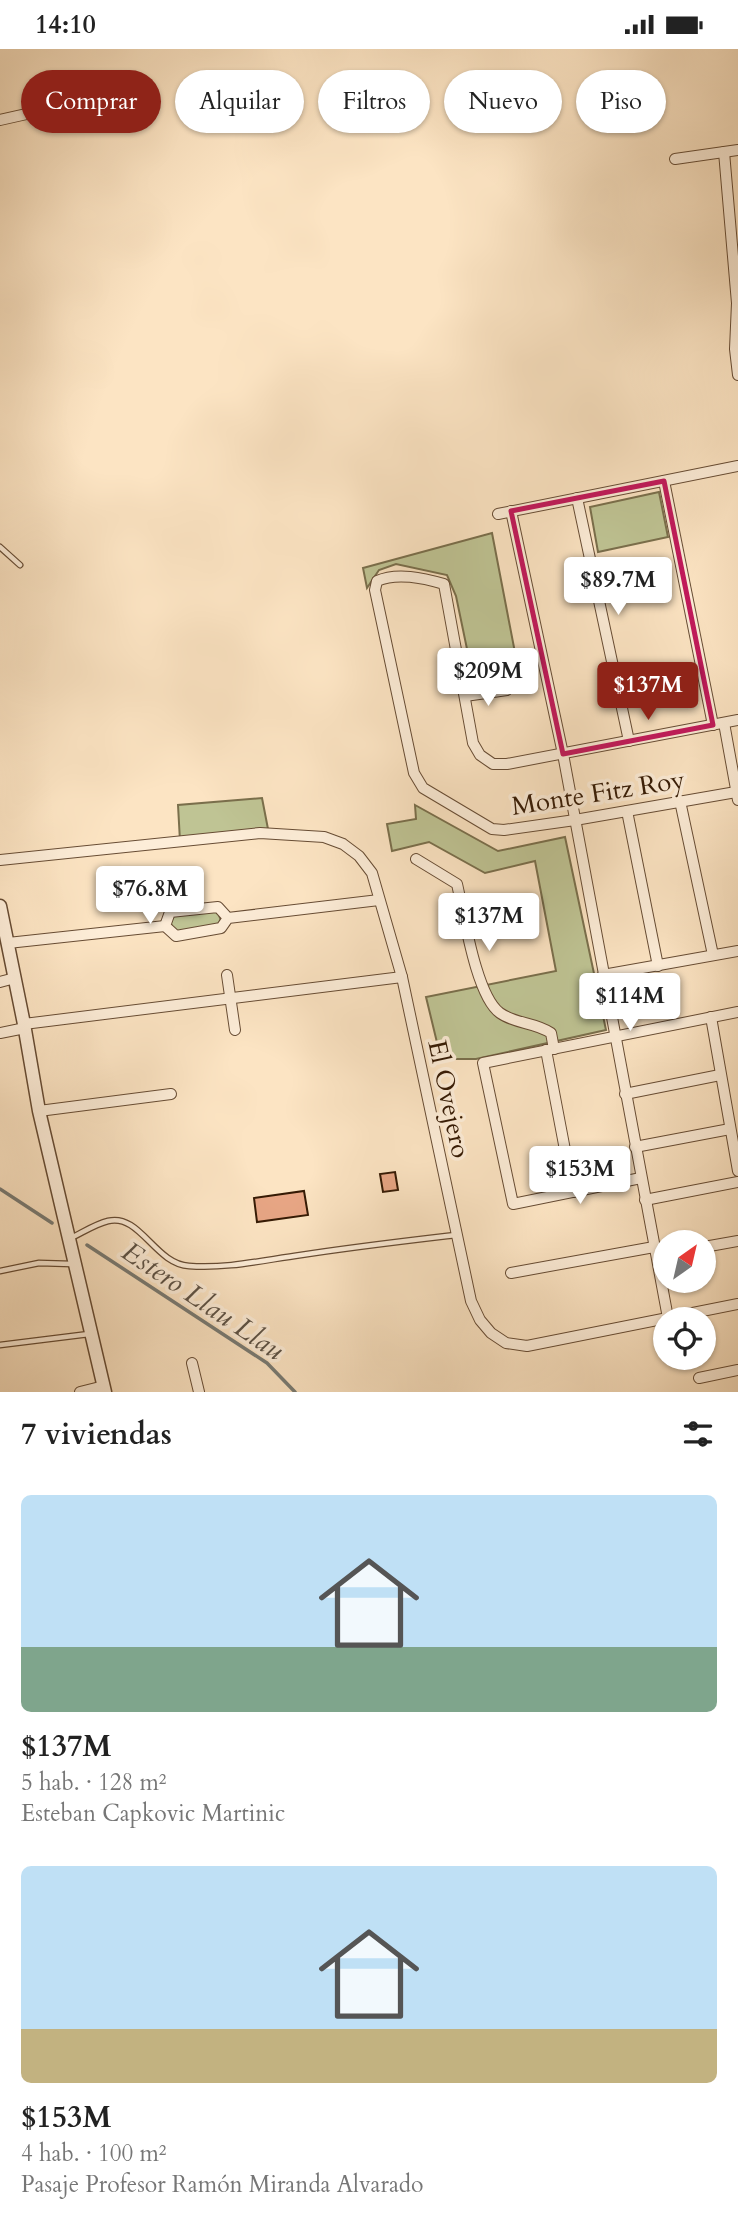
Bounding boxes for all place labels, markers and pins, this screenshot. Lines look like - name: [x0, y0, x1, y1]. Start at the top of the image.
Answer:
- pin: $89.7M: [561, 557, 675, 617]
- pin: $209M: [439, 649, 537, 708]
- pin: $137M: [599, 663, 697, 722]
- pin: $76.8M: [93, 867, 207, 926]
- pin: $137M: [440, 893, 538, 953]
- pin: $114M: [581, 974, 679, 1033]
- pin: $153M: [531, 1147, 629, 1206]

